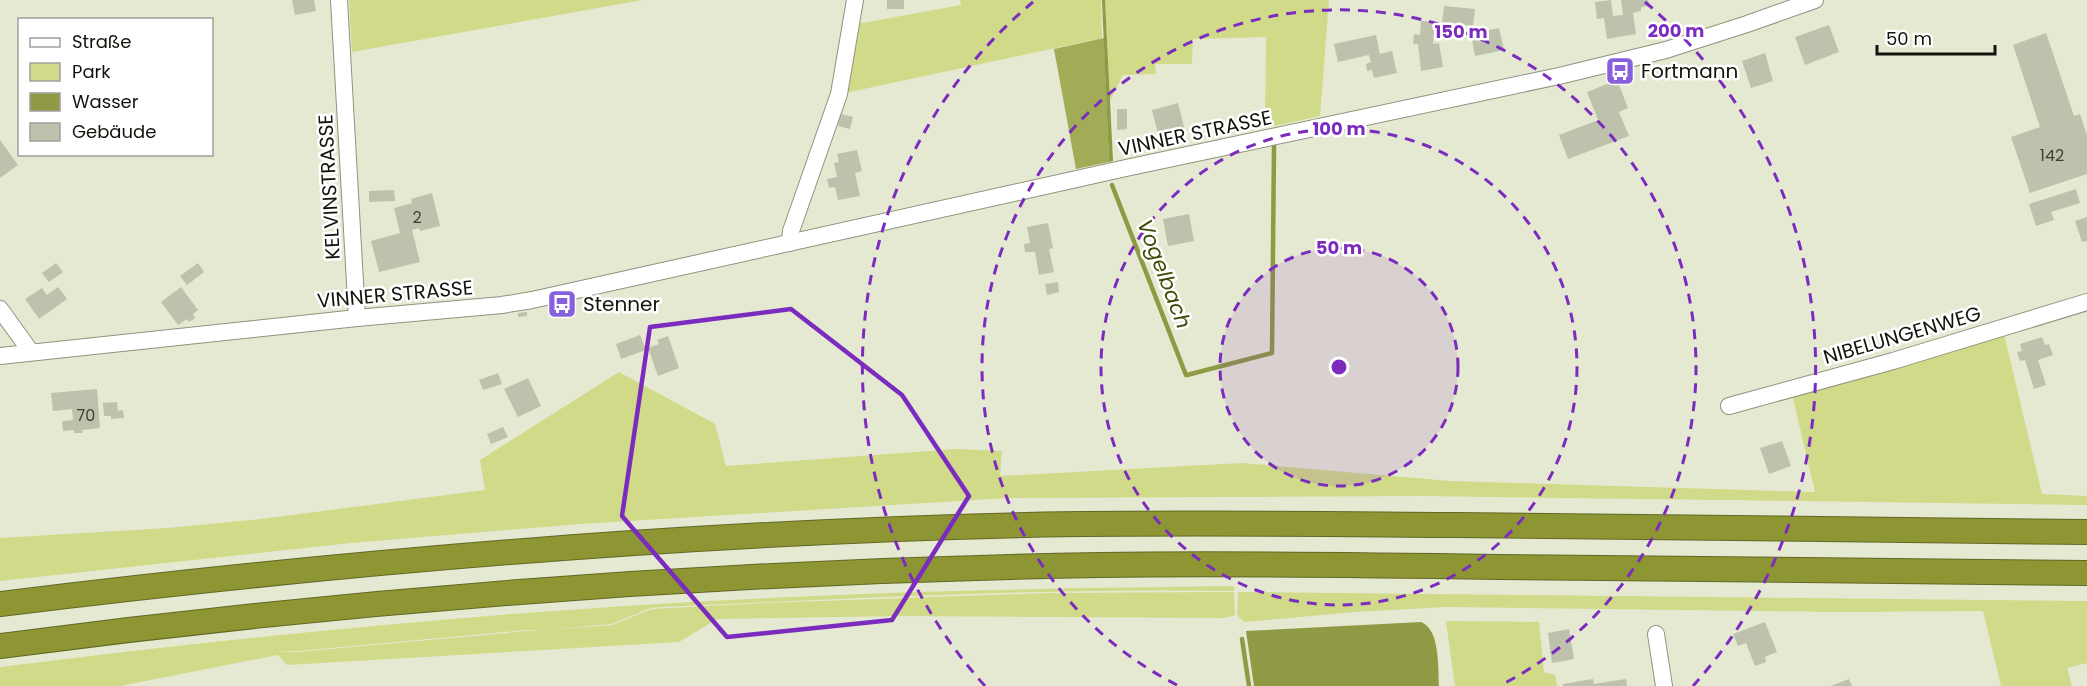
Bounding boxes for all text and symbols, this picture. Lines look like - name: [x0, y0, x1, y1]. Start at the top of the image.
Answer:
- legend: [18, 18, 213, 156]
- text: 200 m: [1648, 18, 1704, 43]
- scale bar: [1877, 18, 1996, 56]
- text: 150 m: [1434, 19, 1488, 44]
- text: 50 m: [1886, 26, 1932, 51]
- text: Straße: [72, 29, 131, 54]
- bus stop icon: Fortmann: [1604, 55, 1636, 87]
- place label: Fortmann: [1641, 57, 1738, 85]
- text: Park: [72, 59, 111, 84]
- text: Wasser: [72, 89, 139, 114]
- street label: VINNER STRASSE: [1116, 103, 1274, 163]
- street label: KELVINSTRASSE: [311, 114, 347, 260]
- text: 100 m: [1312, 116, 1366, 141]
- text: Gebäude: [72, 119, 156, 144]
- house number: 142: [2040, 144, 2064, 167]
- house number: 2: [412, 206, 422, 229]
- water label: Vogelbach: [1130, 215, 1199, 333]
- text: 50 m: [1316, 235, 1362, 260]
- street label: VINNER STRASSE: [316, 273, 474, 315]
- bus stop icon: Stenner: [546, 288, 578, 320]
- place label: Stenner: [583, 290, 660, 318]
- street label: NIBELUNGENWEG: [1820, 299, 1984, 371]
- centre of rings: [1329, 357, 1349, 377]
- house number: 70: [77, 404, 95, 427]

